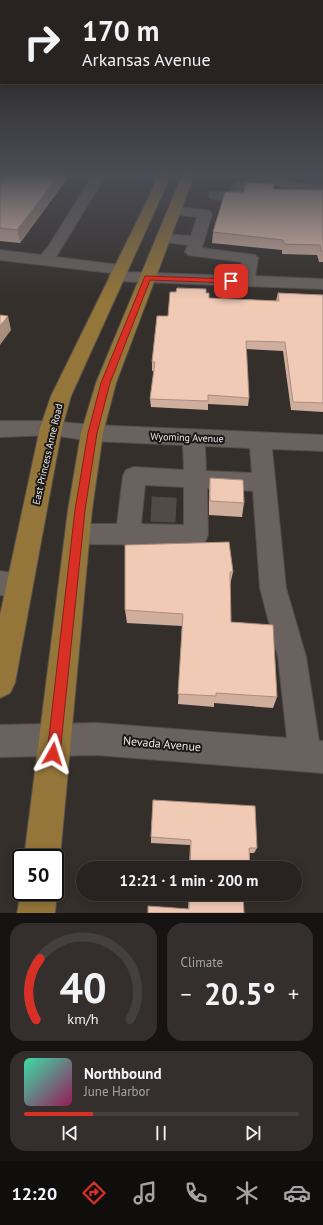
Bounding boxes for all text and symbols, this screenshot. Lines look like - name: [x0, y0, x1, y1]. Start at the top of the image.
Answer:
- text: 170 m: [82, 12, 159, 49]
- icon: right: [16, 16, 68, 68]
- text: Arkansas Avenue: [82, 48, 211, 71]
- pin: [214, 264, 248, 298]
- icon: arrive: [220, 270, 242, 292]
- street label: East Princess Anne Road: [30, 402, 65, 506]
- street label: Wyoming Avenue: [150, 430, 224, 445]
- position arrow: [32, 733, 74, 775]
- street label: Nevada Avenue: [122, 733, 202, 754]
- speed limit sign: 50: [12, 849, 64, 901]
- text: 12:21 · 1 min · 200 m: [120, 871, 258, 890]
- text: Climate: [181, 954, 223, 971]
- text: 40: [60, 961, 107, 1014]
- text: 20.5°: [204, 974, 276, 1013]
- text: −: [181, 980, 192, 1008]
- text: +: [288, 980, 299, 1008]
- text: km/h: [68, 1009, 99, 1028]
- text: Northbound: [84, 1064, 161, 1083]
- text: June Harbor: [84, 1083, 150, 1100]
- icon: previous: [59, 1122, 81, 1144]
- icon: pause: [150, 1122, 172, 1144]
- icon: next: [242, 1122, 264, 1144]
- icon: directions: [80, 1179, 108, 1207]
- icon: music: [131, 1179, 159, 1207]
- icon: phone: [182, 1179, 210, 1207]
- icon: climate: [233, 1179, 261, 1207]
- icon: car: [283, 1179, 311, 1207]
- text: 12:20: [11, 1182, 57, 1205]

